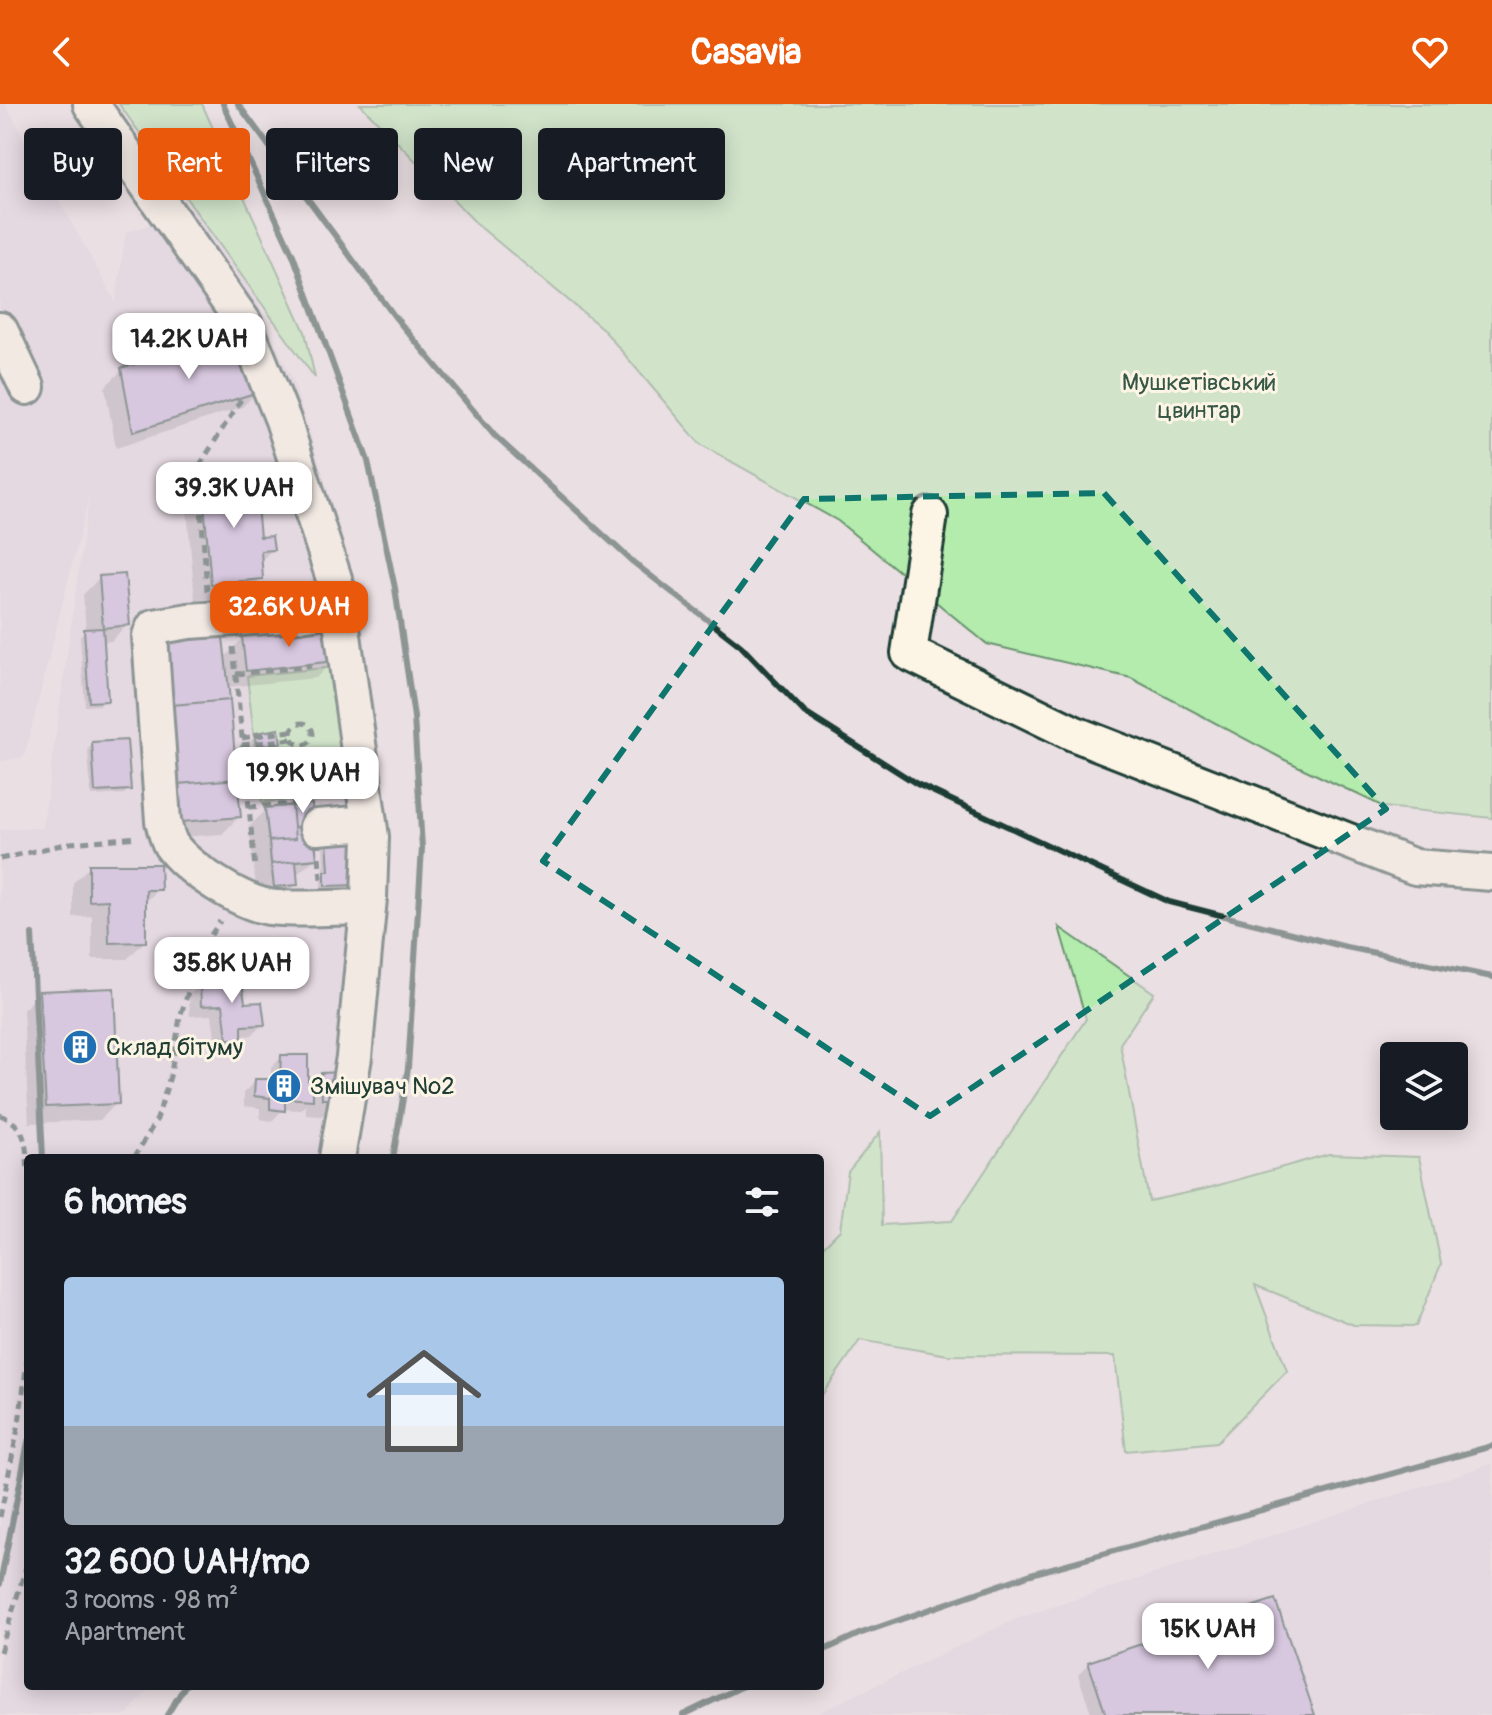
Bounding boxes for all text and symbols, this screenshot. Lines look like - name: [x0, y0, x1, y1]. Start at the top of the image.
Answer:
- icon: back: [40, 30, 84, 74]
- text: Casavia: [690, 30, 802, 75]
- icon: heart: [1408, 30, 1452, 74]
- chip: Buy: [24, 128, 122, 200]
- chip: Rent: [138, 128, 250, 200]
- chip: Filters: [266, 128, 398, 200]
- chip: New: [414, 128, 522, 200]
- chip: Apartment: [538, 128, 725, 200]
- pin: 14.2K UAH: [97, 313, 281, 381]
- text: 14.2K UAH: [130, 323, 248, 355]
- park label: Мушкетівський цвинтар: [1122, 368, 1276, 425]
- pin: 39.3K UAH: [142, 462, 326, 530]
- text: 39.3K UAH: [174, 472, 294, 504]
- pin: 32.6K UAH: [197, 581, 381, 649]
- text: 32.6K UAH: [228, 591, 350, 623]
- pin: 19.9K UAH: [211, 747, 395, 815]
- text: 19.9K UAH: [246, 757, 360, 789]
- pin: 35.8K UAH: [140, 937, 324, 1005]
- text: 35.8K UAH: [172, 947, 292, 979]
- building icon: Склад бітуму: [61, 1028, 99, 1066]
- place label: Склад бітуму: [106, 1033, 243, 1062]
- map controls: [1380, 1042, 1468, 1130]
- button: layers: [1380, 1042, 1468, 1130]
- building icon: Змішувач №2: [265, 1067, 303, 1105]
- place label: Змішувач №2: [310, 1072, 455, 1101]
- icon: filters: [740, 1180, 784, 1224]
- text: 6 homes: [64, 1181, 187, 1224]
- icon: home: [352, 1329, 496, 1473]
- text: 32 600 UAH/mo: [64, 1541, 310, 1584]
- text: 3 rooms · 98 m²: [64, 1584, 238, 1616]
- pin: 15K UAH: [1134, 1603, 1282, 1671]
- text: 15K UAH: [1160, 1613, 1256, 1645]
- text: Apartment: [64, 1616, 185, 1648]

